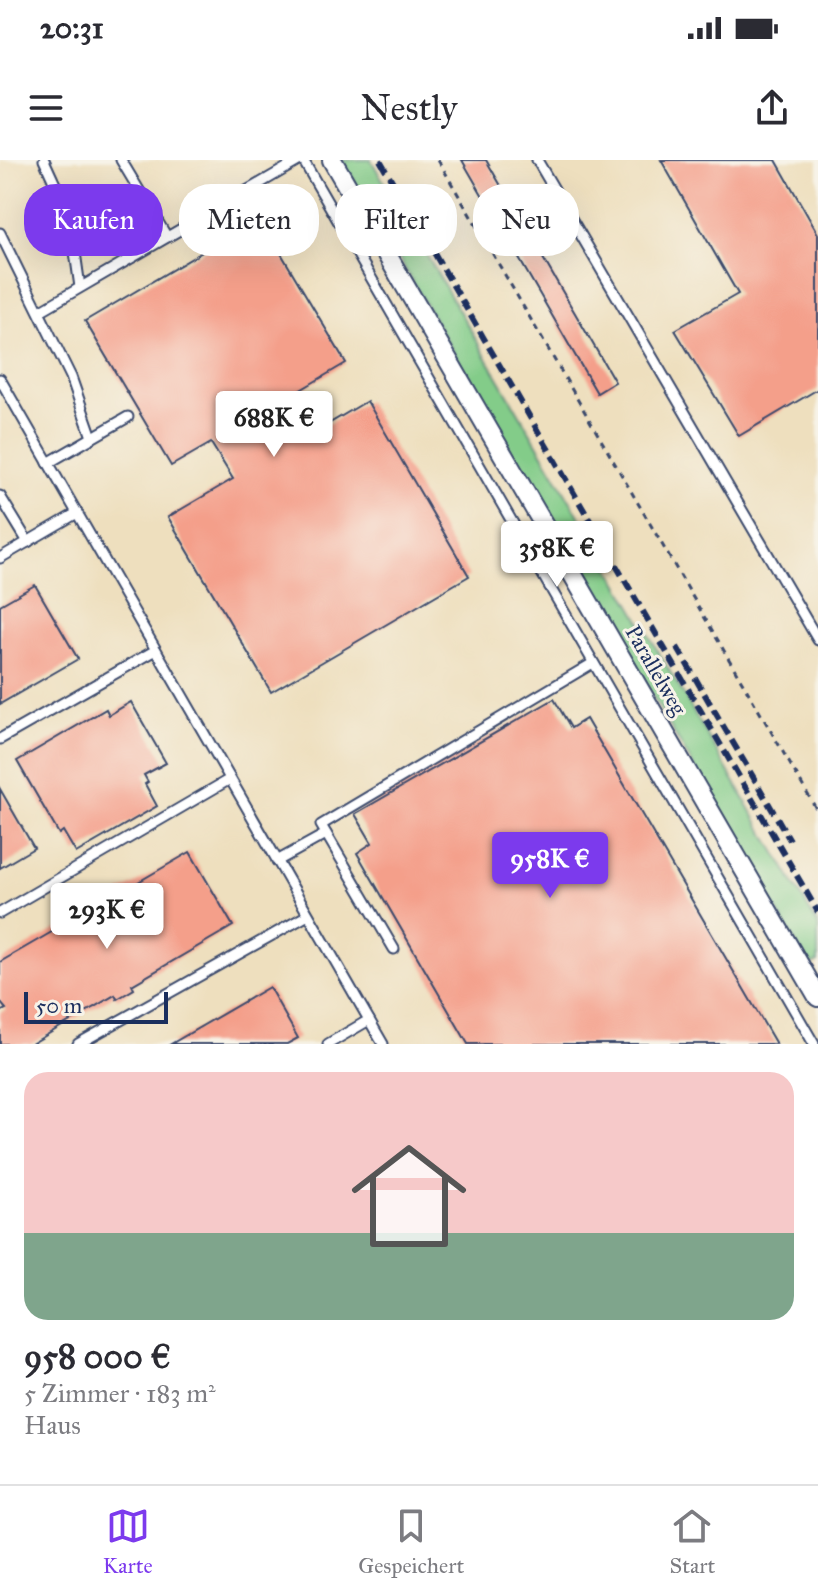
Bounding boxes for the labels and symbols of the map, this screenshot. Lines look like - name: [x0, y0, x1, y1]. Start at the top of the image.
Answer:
- pin: 688K €: [209, 391, 339, 459]
- pin: 358K €: [492, 521, 622, 589]
- street label: Parallelweg: [619, 620, 693, 720]
- pin: 958K €: [485, 832, 615, 900]
- pin: 293K €: [42, 883, 172, 951]
- scale bar: [24, 988, 168, 1024]

